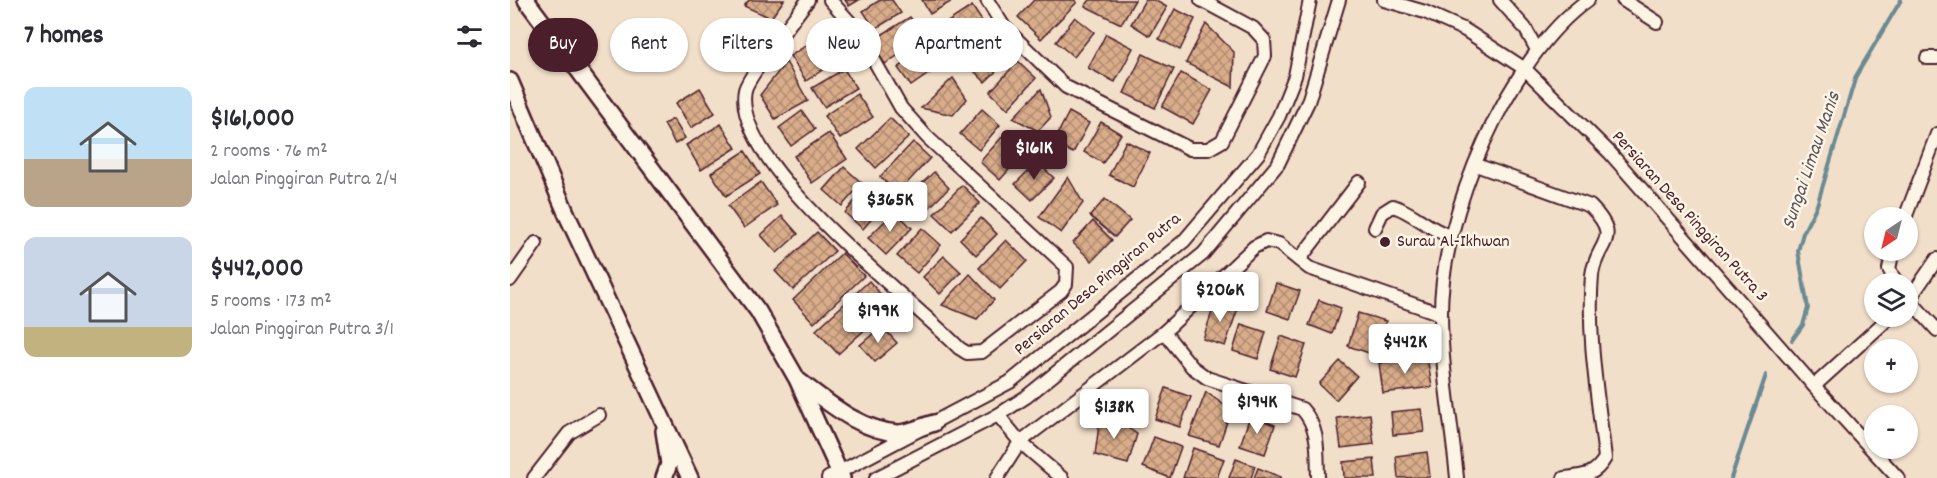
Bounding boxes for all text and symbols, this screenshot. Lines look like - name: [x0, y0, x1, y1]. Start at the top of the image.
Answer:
- text: 7 homes: [24, 18, 104, 55]
- chip: Buy: [528, 18, 598, 72]
- chip: Rent: [610, 18, 688, 72]
- chip: Filters: [700, 18, 794, 72]
- chip: New: [806, 18, 881, 72]
- chip: Apartment: [893, 18, 1023, 72]
- icon: filters: [453, 20, 486, 53]
- water label: Sungai Limau Manis: [1775, 88, 1849, 233]
- text: $161,000: [210, 101, 295, 138]
- icon: home: [72, 111, 144, 183]
- street label: Persiaran Desa Pinggiran Putra 3: [1605, 126, 1773, 308]
- pin: $161K: [992, 130, 1076, 181]
- text: $161K: [1015, 135, 1053, 163]
- text: 2 rooms · 76 m²: [210, 138, 328, 166]
- text: Jalan Pinggiran Putra 2/4: [210, 166, 398, 194]
- pin: $365K: [848, 182, 932, 233]
- text: $365K: [866, 187, 914, 215]
- street label: Persiaran Desa Pinggiran Putra: [1009, 207, 1187, 362]
- north arrow: [1864, 207, 1918, 261]
- map controls: [1864, 207, 1918, 459]
- place label: Surau Al-Ikhwan: [1397, 230, 1510, 255]
- marker: Surau Al-Ikhwan: [1378, 235, 1392, 249]
- text: $442,000: [210, 251, 304, 288]
- icon: home: [72, 261, 144, 333]
- pin: $206K: [1178, 272, 1262, 323]
- button: layers: [1864, 273, 1918, 327]
- text: $206K: [1196, 277, 1244, 305]
- text: 5 rooms · 173 m²: [210, 288, 331, 316]
- pin: $199K: [836, 293, 920, 344]
- text: $199K: [857, 298, 899, 326]
- text: Jalan Pinggiran Putra 3/1: [210, 316, 394, 344]
- pin: $442K: [1363, 324, 1447, 375]
- text: $442K: [1383, 329, 1427, 357]
- button: +: [1864, 339, 1918, 393]
- pin: $194K: [1215, 384, 1299, 435]
- pin: $138K: [1072, 389, 1156, 440]
- text: $194K: [1236, 389, 1278, 417]
- text: $138K: [1094, 394, 1134, 422]
- button: −: [1864, 405, 1918, 459]

